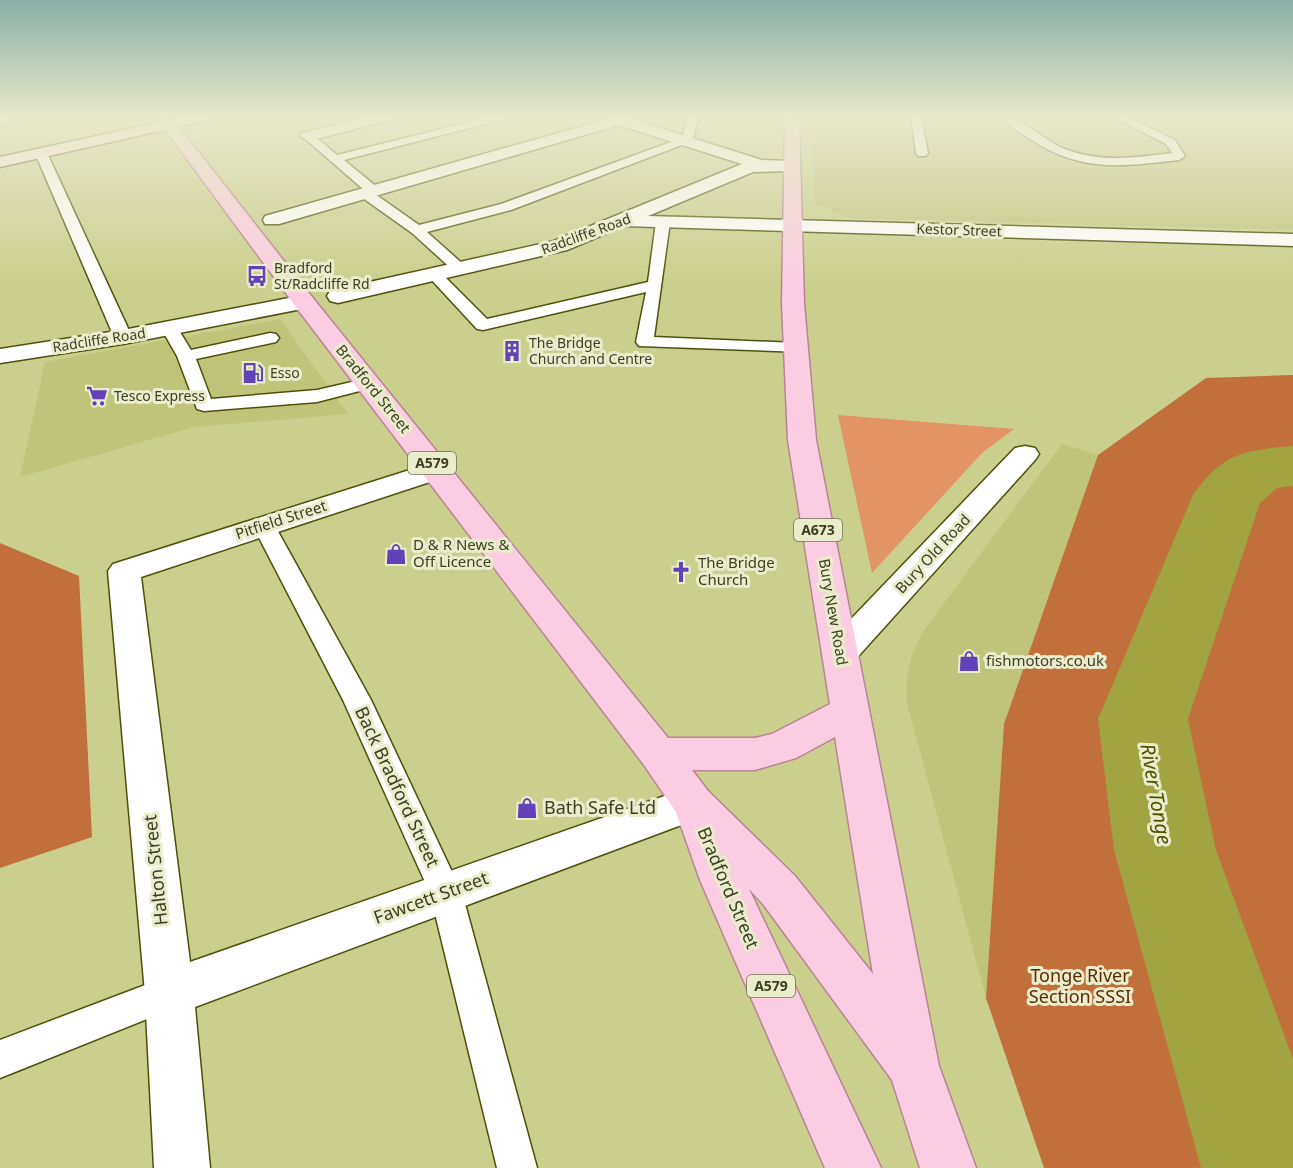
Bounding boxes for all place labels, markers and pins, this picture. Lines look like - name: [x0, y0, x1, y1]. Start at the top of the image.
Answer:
- place label: Bradford St/Radcliffe Rd: [274, 258, 370, 293]
- bus stop icon: Bradford St/Radcliffe Rd: [245, 264, 269, 288]
- place label: The Bridge Church and Centre: [529, 333, 652, 368]
- building icon: The Bridge Church and Centre: [500, 339, 524, 363]
- fuel station icon: Esso: [241, 361, 265, 385]
- place label: Esso: [270, 363, 300, 382]
- supermarket icon: Tesco Express: [85, 384, 109, 408]
- place label: Tesco Express: [114, 386, 205, 405]
- place label: D & R News & Off Licence: [413, 534, 509, 571]
- shop icon: D & R News & Off Licence: [384, 542, 408, 566]
- place label: The Bridge Church: [698, 552, 775, 589]
- church icon: The Bridge Church: [669, 560, 693, 584]
- shop icon: fishmotors.co.uk: [957, 649, 981, 673]
- place label: fishmotors.co.uk: [986, 650, 1104, 670]
- place label: Bath Safe Ltd: [544, 795, 656, 819]
- shop icon: Bath Safe Ltd: [515, 796, 539, 820]

